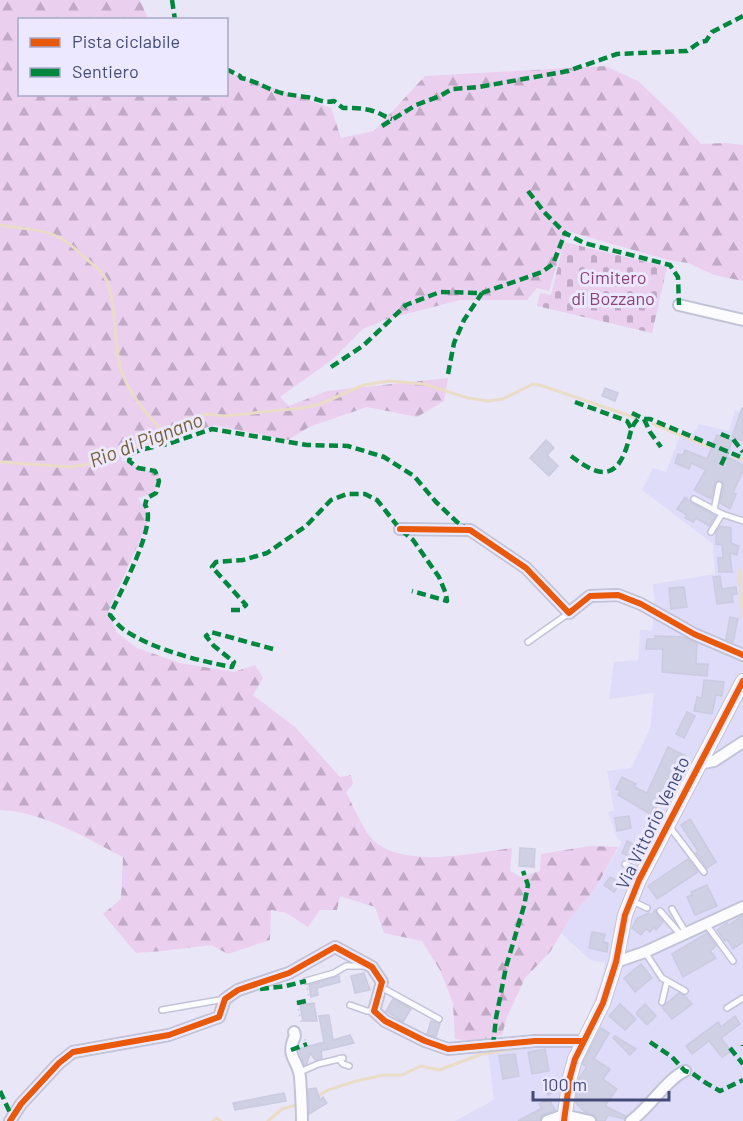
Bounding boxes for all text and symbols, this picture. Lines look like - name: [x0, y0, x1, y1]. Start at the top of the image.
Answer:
- legend: [18, 18, 228, 96]
- text: Pista ciclabile: [72, 30, 180, 52]
- text: Sentiero: [72, 60, 139, 82]
- park label: Cimitero di Bozzano: [571, 266, 655, 309]
- water label: Rio di Pignano: [86, 406, 206, 472]
- street label: Via Vittorio Veneto: [610, 753, 694, 892]
- scale bar: [533, 1064, 670, 1102]
- text: 100 m: [542, 1073, 587, 1095]

